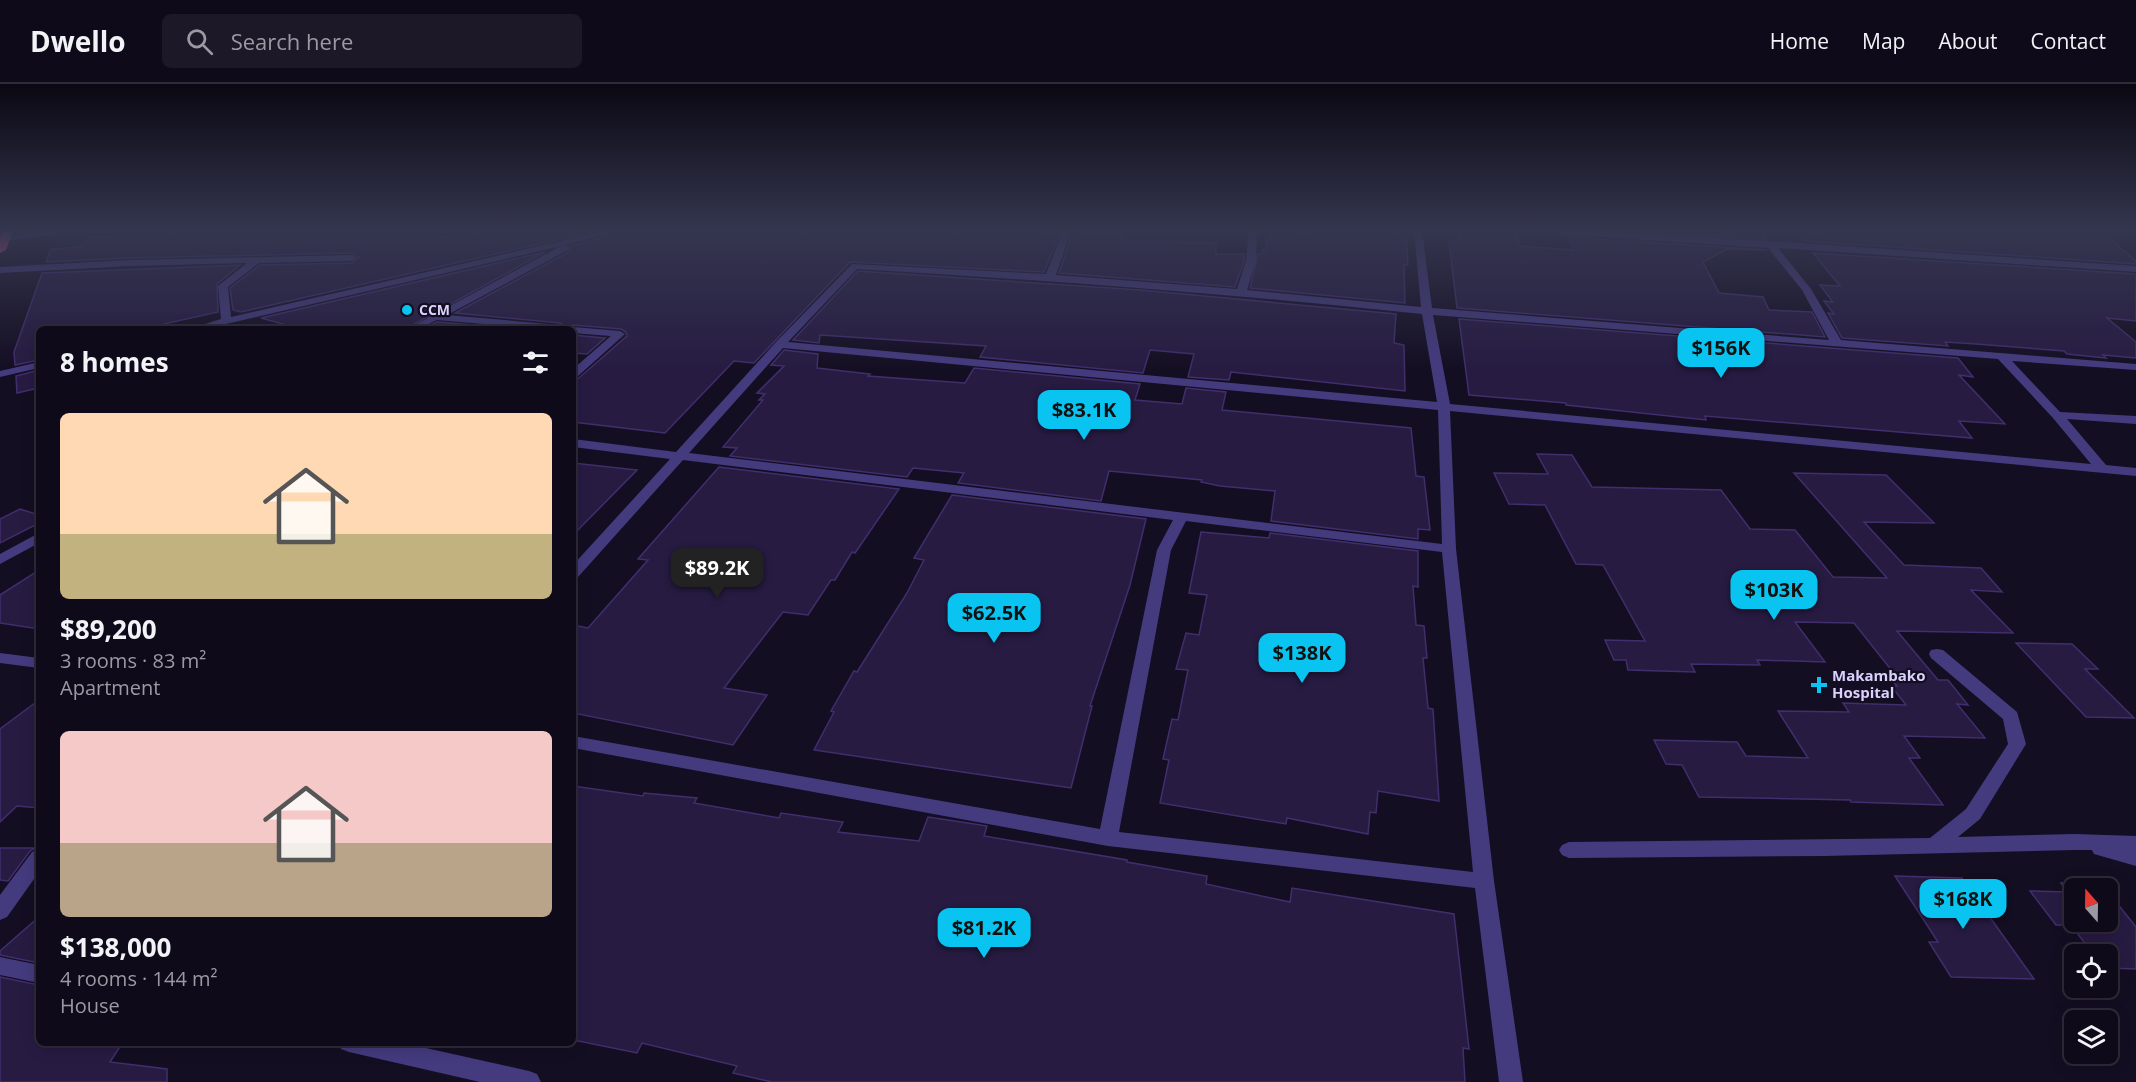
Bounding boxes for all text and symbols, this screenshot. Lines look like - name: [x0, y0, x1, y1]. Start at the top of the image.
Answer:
- search box: [162, 14, 582, 68]
- text: Dwello: [30, 22, 126, 60]
- icon: search: [183, 25, 216, 58]
- text: Search here: [231, 26, 353, 56]
- text: Home: [1770, 27, 1829, 55]
- text: Map: [1862, 27, 1905, 55]
- text: About: [1938, 27, 1998, 55]
- text: Contact: [2031, 27, 2106, 55]
- place label: CCM: [419, 300, 450, 319]
- marker: CCM: [400, 303, 414, 317]
- pin: $156K: [1679, 328, 1763, 379]
- text: $156K: [1691, 334, 1751, 361]
- text: 8 homes: [60, 344, 169, 380]
- icon: filters: [519, 346, 552, 379]
- pin: $83.1K: [1035, 390, 1133, 441]
- text: $83.1K: [1052, 396, 1116, 423]
- icon: home: [252, 452, 360, 560]
- pin: $89.2K: [668, 548, 766, 599]
- text: $89.2K: [685, 554, 749, 581]
- pin: $103K: [1732, 570, 1816, 621]
- text: $103K: [1744, 576, 1804, 603]
- pin: $62.5K: [945, 593, 1043, 644]
- text: $62.5K: [962, 599, 1026, 626]
- text: $89,200: [60, 611, 157, 647]
- pin: $138K: [1260, 633, 1344, 684]
- text: $138K: [1272, 639, 1332, 666]
- text: 3 rooms · 83 m²: [60, 647, 206, 674]
- place label: Makambako Hospital: [1832, 665, 1925, 702]
- text: Apartment: [60, 674, 160, 701]
- marker: Makambako Hospital: [1810, 676, 1828, 694]
- icon: home: [252, 770, 360, 878]
- north arrow: [2064, 878, 2118, 932]
- map controls: [2064, 878, 2118, 1064]
- pin: $168K: [1921, 879, 2005, 930]
- text: $168K: [1933, 885, 1993, 912]
- pin: $81.2K: [935, 908, 1033, 959]
- text: $81.2K: [952, 914, 1016, 941]
- text: $138,000: [60, 929, 171, 965]
- button: locate: [2064, 944, 2118, 998]
- text: 4 rooms · 144 m²: [60, 965, 218, 992]
- text: House: [60, 992, 120, 1019]
- button: layers: [2064, 1010, 2118, 1064]

